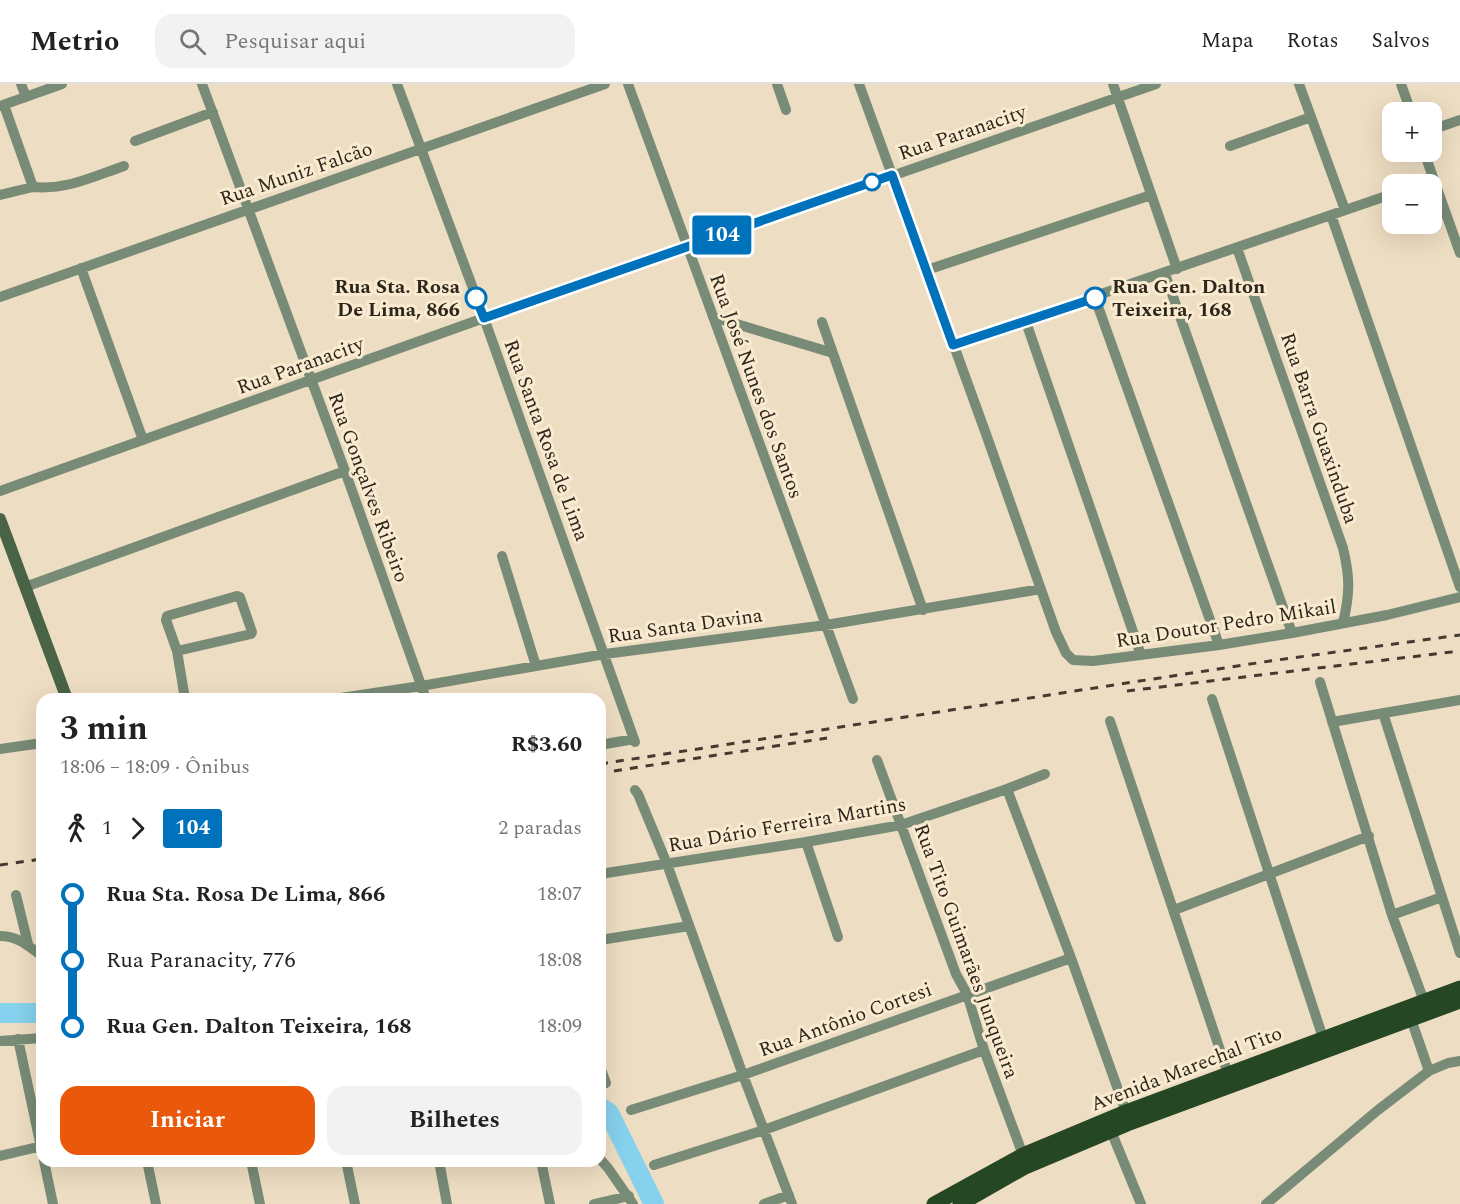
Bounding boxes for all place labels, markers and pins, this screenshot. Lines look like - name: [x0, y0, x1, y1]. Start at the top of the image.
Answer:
- unlabelled marker: [863, 173, 881, 191]
- place label: Rua Sta. Rosa De Lima, 866: [334, 272, 461, 325]
- place label: Rua Gen. Dalton Teixeira, 168: [1112, 272, 1265, 325]
- marker: Rua Sta. Rosa De Lima, 866: [465, 287, 487, 309]
- marker: Rua Gen. Dalton Teixeira, 168: [1084, 287, 1106, 309]

